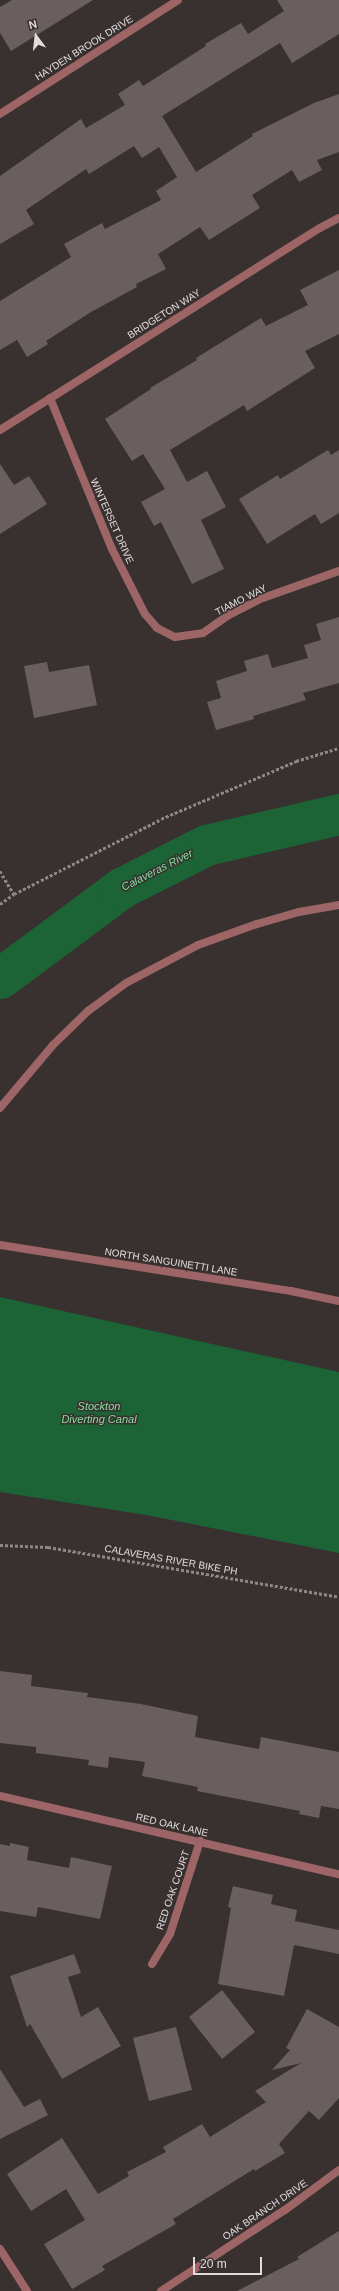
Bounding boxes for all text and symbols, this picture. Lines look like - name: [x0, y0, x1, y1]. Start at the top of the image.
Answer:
- street label: HAYDEN BROOK DRIVE: [33, 13, 135, 83]
- north arrow: [16, 16, 56, 56]
- street label: BRIDGETON WAY: [125, 287, 203, 341]
- street label: WINTERSET DRIVE: [88, 476, 136, 566]
- street label: TIAMO WAY: [213, 582, 269, 618]
- water label: Calaveras River: [119, 846, 195, 894]
- street label: NORTH SANGUINETTI LANE: [104, 1246, 238, 1278]
- water label: Stockton Diverting Canal: [61, 1400, 137, 1426]
- street label: CALAVERAS RIVER BIKE PH: [104, 1542, 238, 1578]
- street label: RED OAK LANE: [135, 1811, 209, 1839]
- street label: RED OAK COURT: [154, 1849, 192, 1931]
- street label: OAK BRANCH DRIVE: [220, 2177, 310, 2243]
- scale bar: [195, 2249, 264, 2275]
- text: 20 m: [200, 2257, 227, 2271]

